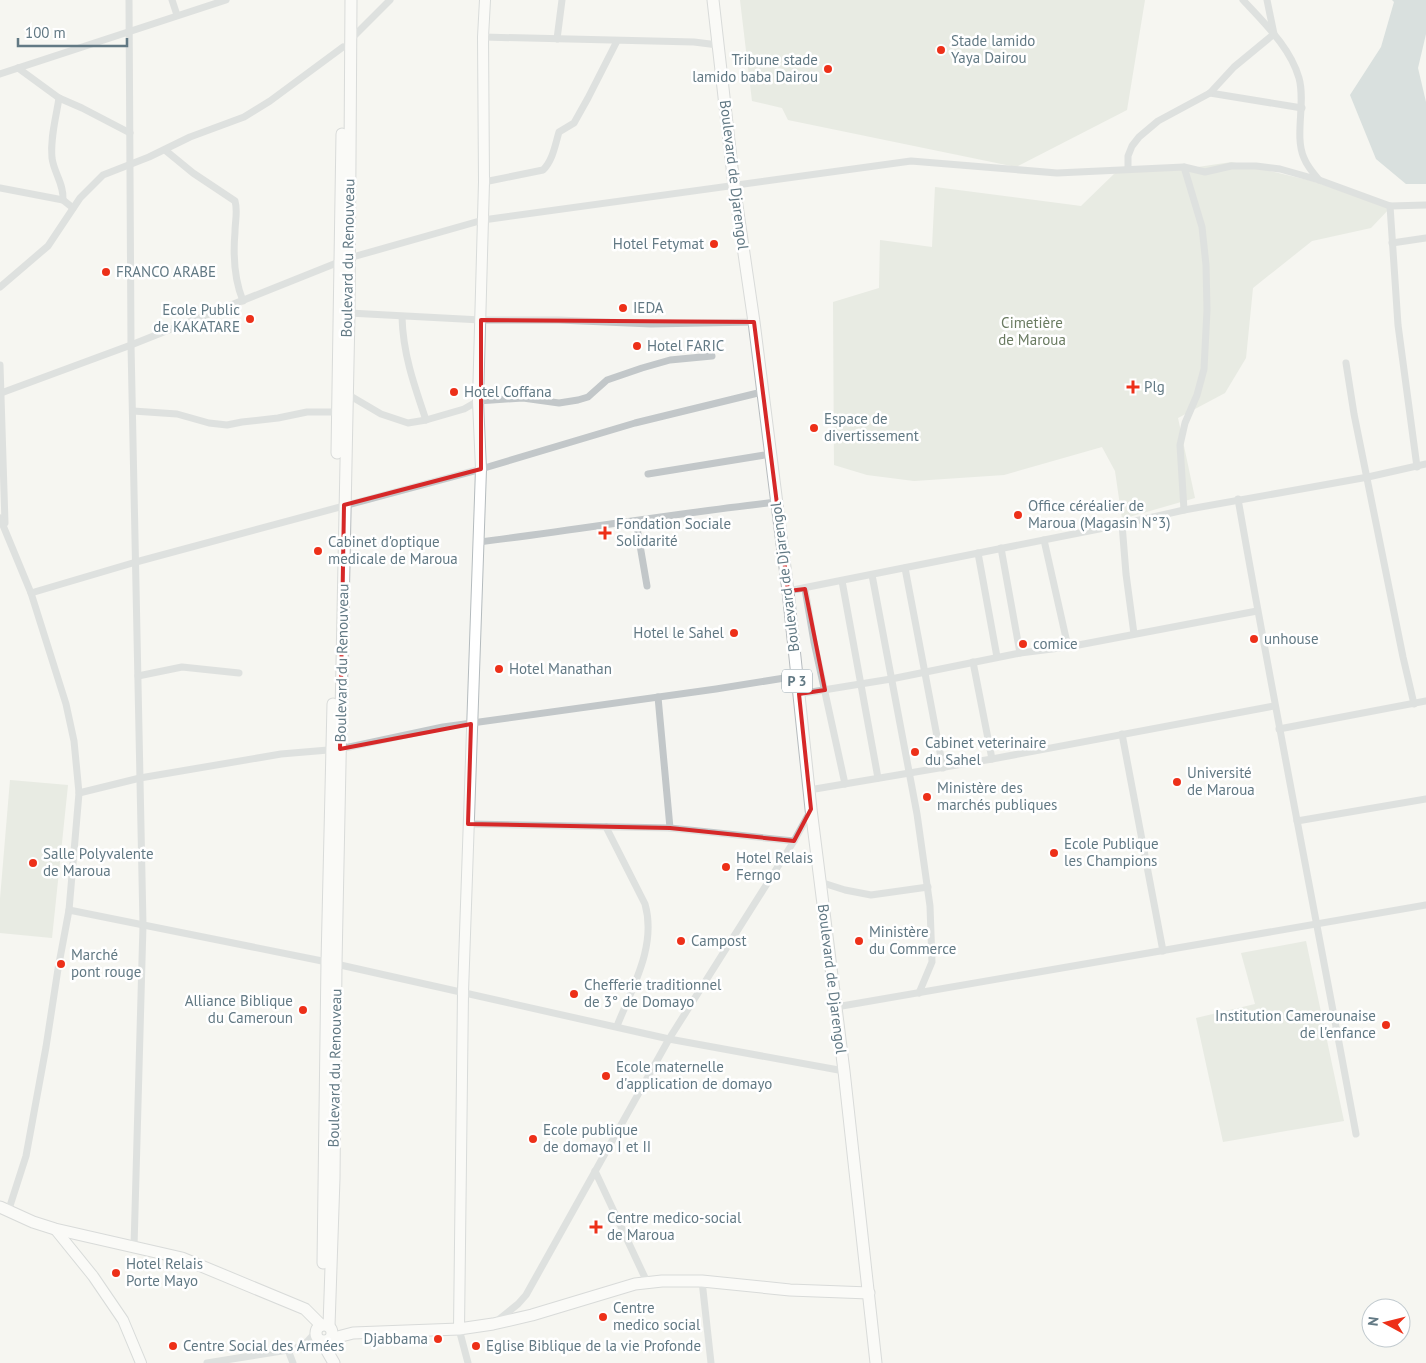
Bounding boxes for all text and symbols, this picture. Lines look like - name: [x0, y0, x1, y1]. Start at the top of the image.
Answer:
- scale bar: [18, 15, 126, 47]
- text: 100 m: [25, 23, 66, 42]
- place label: Stade lamido Yaya Dairou: [951, 31, 1035, 67]
- marker: Stade lamido Yaya Dairou: [935, 44, 947, 56]
- place label: Tribune stade lamido baba Dairou: [692, 50, 818, 86]
- marker: Tribune stade lamido baba Dairou: [822, 63, 834, 75]
- street label: Boulevard de Djarengol: [716, 99, 753, 252]
- street label: Boulevard du Renouveau: [337, 178, 358, 338]
- place label: Hotel Fetymat: [613, 234, 704, 253]
- marker: Hotel Fetymat: [708, 238, 720, 250]
- place label: FRANCO ARABE: [116, 262, 216, 281]
- marker: FRANCO ARABE: [100, 266, 112, 278]
- place label: IEDA: [633, 298, 664, 317]
- place label: Ecole Public de KAKATARE: [153, 300, 240, 336]
- marker: IEDA: [617, 302, 629, 314]
- marker: Ecole Public de KAKATARE: [244, 313, 256, 325]
- park label: Cimetière de Maroua: [998, 313, 1066, 349]
- place label: Hotel FARIC: [647, 336, 724, 355]
- marker: Hotel FARIC: [631, 340, 643, 352]
- place label: Plg: [1144, 377, 1165, 396]
- marker: Plg: [1126, 380, 1140, 394]
- place label: Hotel Coffana: [464, 382, 552, 401]
- marker: Hotel Coffana: [448, 386, 460, 398]
- place label: Espace de divertissement: [824, 409, 919, 445]
- marker: Espace de divertissement: [808, 422, 820, 434]
- place label: Office céréalier de Maroua (Magasin N°3): [1028, 496, 1170, 532]
- street label: Boulevard de Djarengol: [766, 500, 803, 653]
- marker: Office céréalier de Maroua (Magasin N°3): [1012, 509, 1024, 521]
- place label: Fondation Sociale Solidarité: [616, 514, 731, 550]
- marker: Fondation Sociale Solidarité: [598, 526, 612, 540]
- place label: Cabinet d'optique medicale de Maroua: [328, 532, 458, 568]
- marker: Cabinet d'optique medicale de Maroua: [312, 545, 324, 557]
- street label: Boulevard du Renouveau: [331, 583, 352, 743]
- place label: Hotel le Sahel: [633, 623, 725, 642]
- marker: Hotel le Sahel: [728, 627, 740, 639]
- place label: unhouse: [1264, 629, 1319, 648]
- marker: unhouse: [1248, 633, 1260, 645]
- place label: comice: [1033, 634, 1078, 653]
- marker: comice: [1017, 638, 1029, 650]
- place label: Hotel Manathan: [509, 659, 612, 678]
- marker: Hotel Manathan: [493, 663, 505, 675]
- road number: P 3: [782, 669, 812, 692]
- place label: Cabinet veterinaire du Sahel: [925, 733, 1046, 769]
- marker: Cabinet veterinaire du Sahel: [909, 746, 921, 758]
- place label: Université de Maroua: [1187, 763, 1255, 799]
- marker: Université de Maroua: [1171, 776, 1183, 788]
- place label: Ministère des marchés publiques: [937, 778, 1057, 814]
- marker: Ministère des marchés publiques: [921, 791, 933, 803]
- place label: Ecole Publique les Champions: [1064, 834, 1159, 870]
- place label: Salle Polyvalente de Maroua: [43, 844, 154, 880]
- marker: Ecole Publique les Champions: [1048, 847, 1060, 859]
- place label: Hotel Relais Ferngo: [736, 848, 813, 884]
- marker: Salle Polyvalente de Maroua: [27, 857, 39, 869]
- marker: Hotel Relais Ferngo: [720, 861, 732, 873]
- street label: Boulevard de Djarengol: [814, 903, 851, 1056]
- place label: Ministère du Commerce: [869, 922, 956, 958]
- place label: Campost: [691, 931, 747, 950]
- marker: Campost: [675, 935, 687, 947]
- marker: Ministère du Commerce: [853, 935, 865, 947]
- place label: Marché pont rouge: [71, 945, 141, 981]
- marker: Marché pont rouge: [55, 958, 67, 970]
- place label: Chefferie traditionnel de 3° de Domayo: [584, 975, 722, 1011]
- street label: Boulevard du Renouveau: [324, 988, 345, 1148]
- marker: Chefferie traditionnel de 3° de Domayo: [568, 988, 580, 1000]
- place label: Alliance Biblique du Cameroun: [185, 991, 293, 1027]
- marker: Alliance Biblique du Cameroun: [297, 1004, 309, 1016]
- place label: Institution Camerounaise de l'enfance: [1215, 1006, 1376, 1042]
- marker: Institution Camerounaise de l'enfance: [1380, 1019, 1392, 1031]
- place label: Ecole maternelle d'application de domayo: [616, 1057, 772, 1093]
- marker: Ecole maternelle d'application de domayo: [600, 1070, 612, 1082]
- place label: Ecole publique de domayo I et II: [543, 1120, 651, 1156]
- marker: Ecole publique de domayo I et II: [527, 1133, 539, 1145]
- place label: Centre medico-social de Maroua: [607, 1208, 742, 1244]
- marker: Centre medico-social de Maroua: [589, 1220, 603, 1234]
- place label: Hotel Relais Porte Mayo: [126, 1254, 203, 1290]
- marker: Hotel Relais Porte Mayo: [110, 1267, 122, 1279]
- place label: Centre medico social: [613, 1298, 701, 1334]
- north arrow: [1361, 1298, 1411, 1348]
- marker: Centre medico social: [597, 1311, 609, 1323]
- text: N: [1364, 1316, 1383, 1327]
- place label: Djabbama: [363, 1329, 428, 1348]
- marker: Djabbama: [432, 1333, 444, 1345]
- place label: Centre Social des Armées: [183, 1336, 344, 1355]
- place label: Eglise Biblique de la vie Profonde: [486, 1336, 701, 1355]
- marker: Centre Social des Armées: [167, 1340, 179, 1352]
- marker: Eglise Biblique de la vie Profonde: [470, 1340, 482, 1352]

